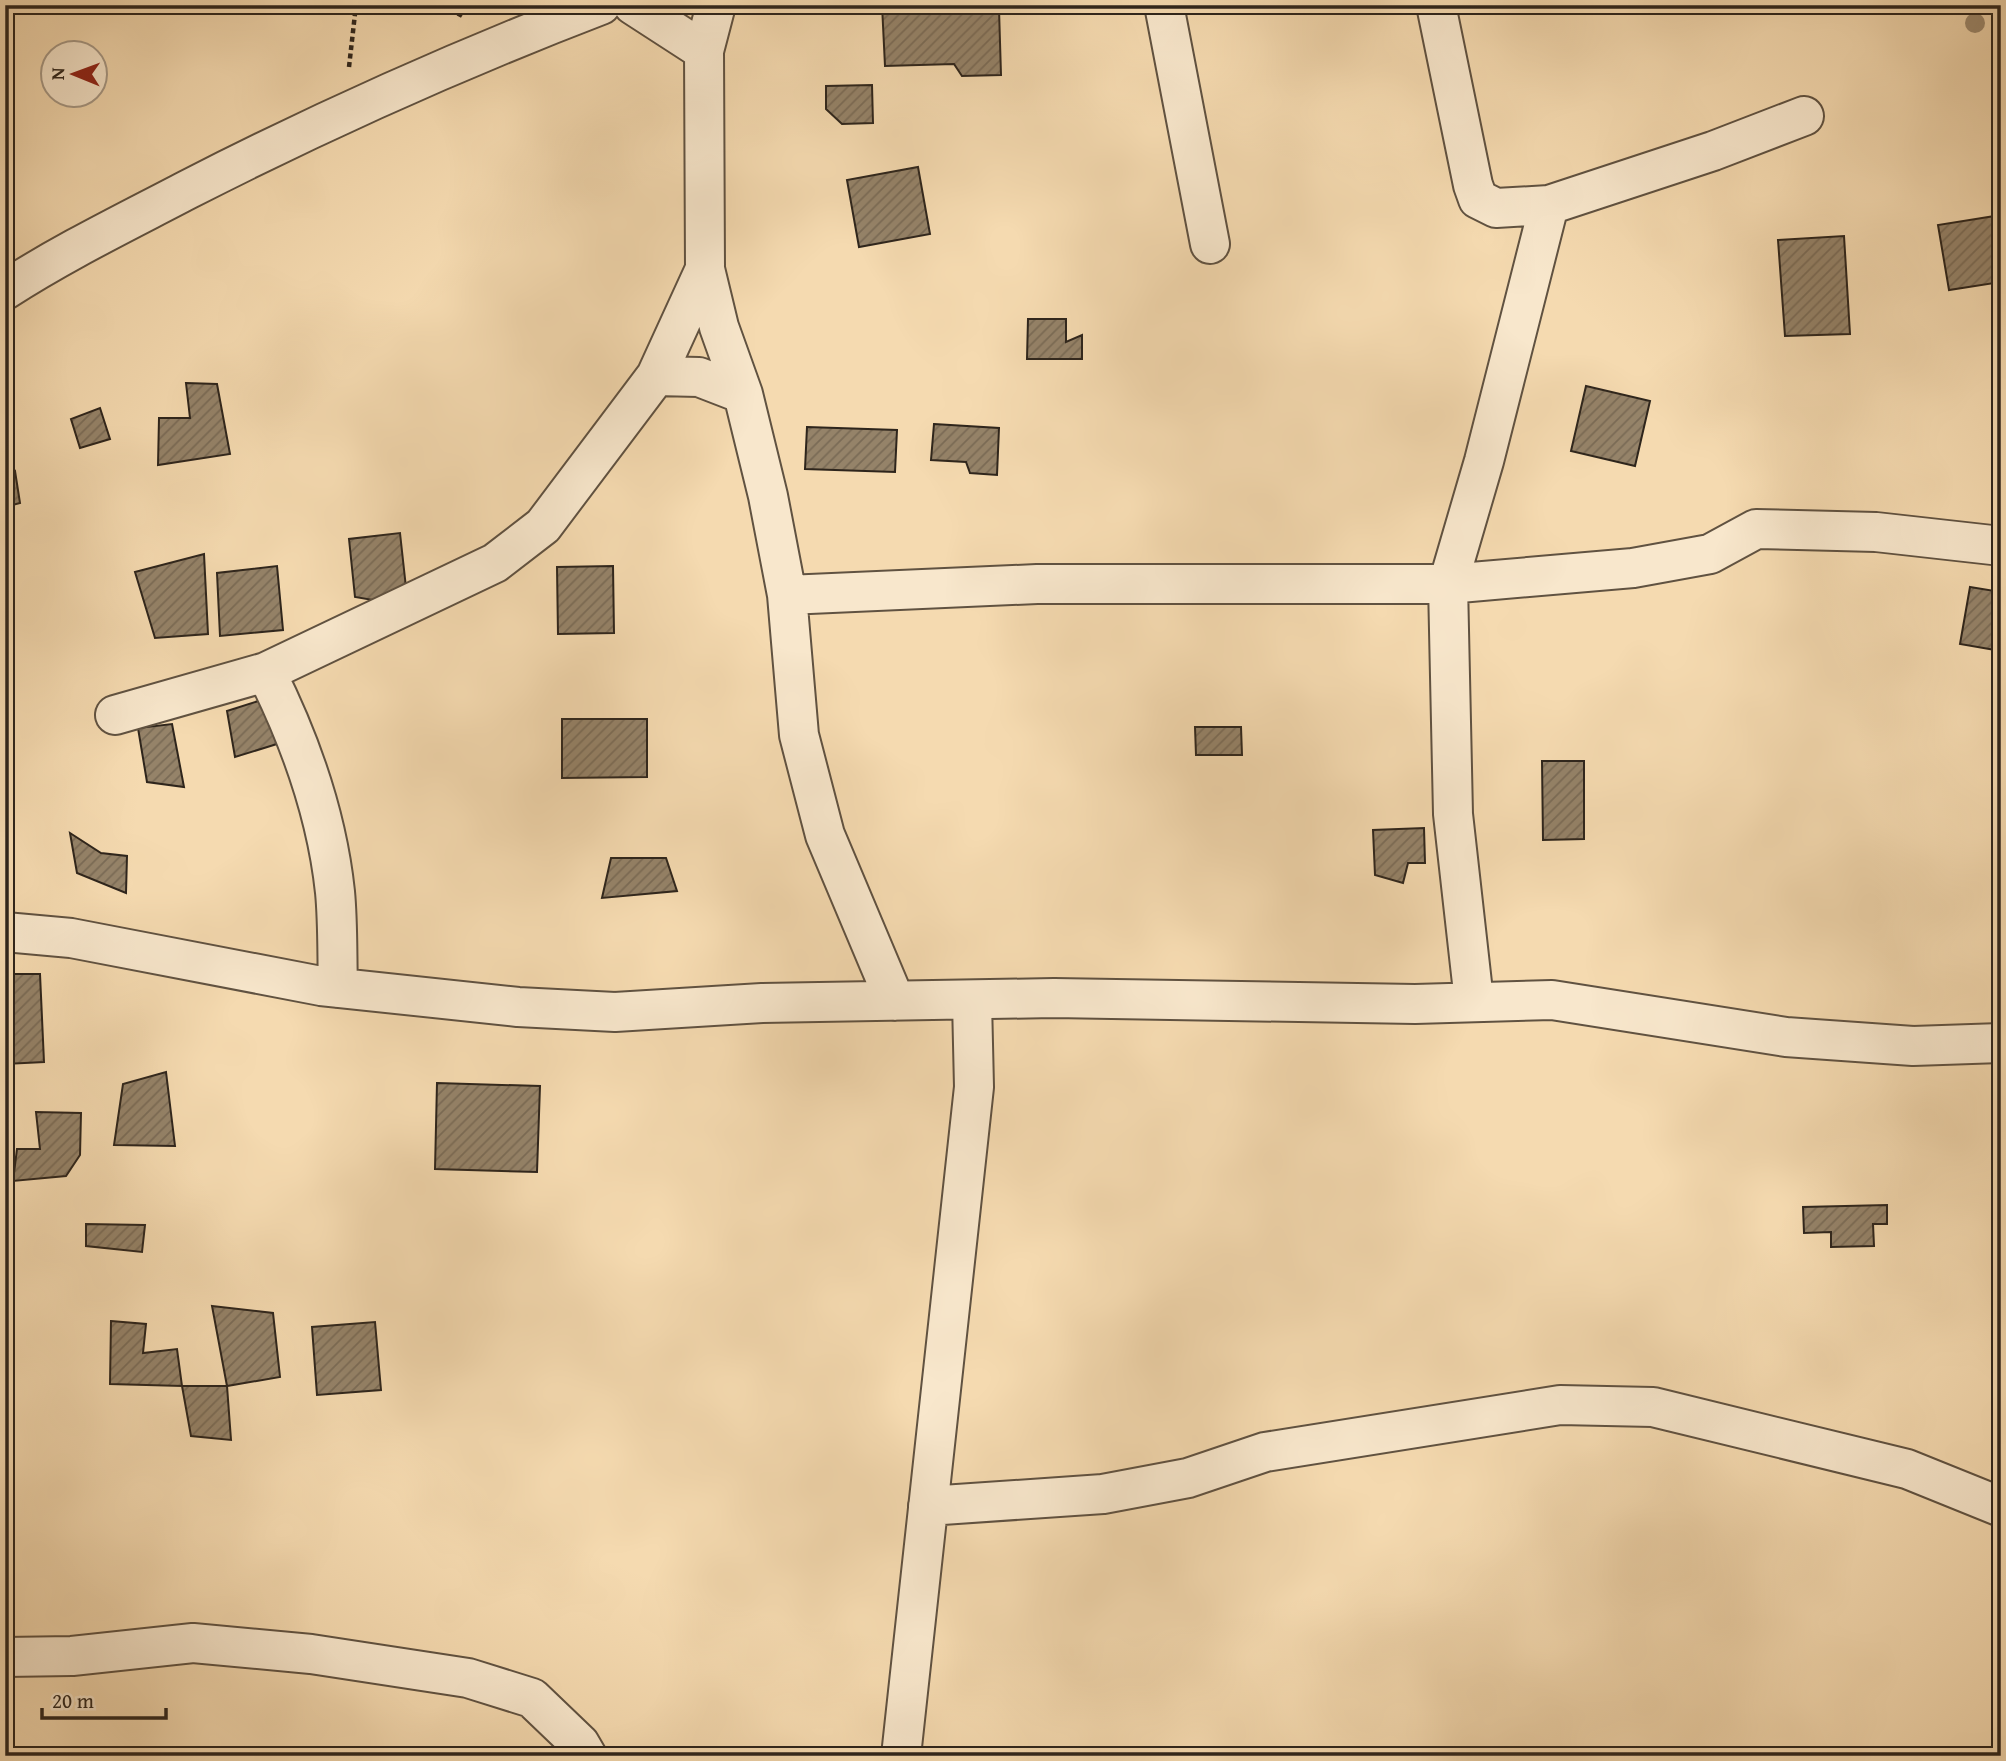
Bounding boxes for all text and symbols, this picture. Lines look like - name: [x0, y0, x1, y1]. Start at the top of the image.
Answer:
- north arrow: [38, 38, 108, 108]
- text: N: [43, 67, 71, 80]
- scale bar: [42, 1677, 166, 1721]
- text: 20 m: [52, 1685, 94, 1716]

